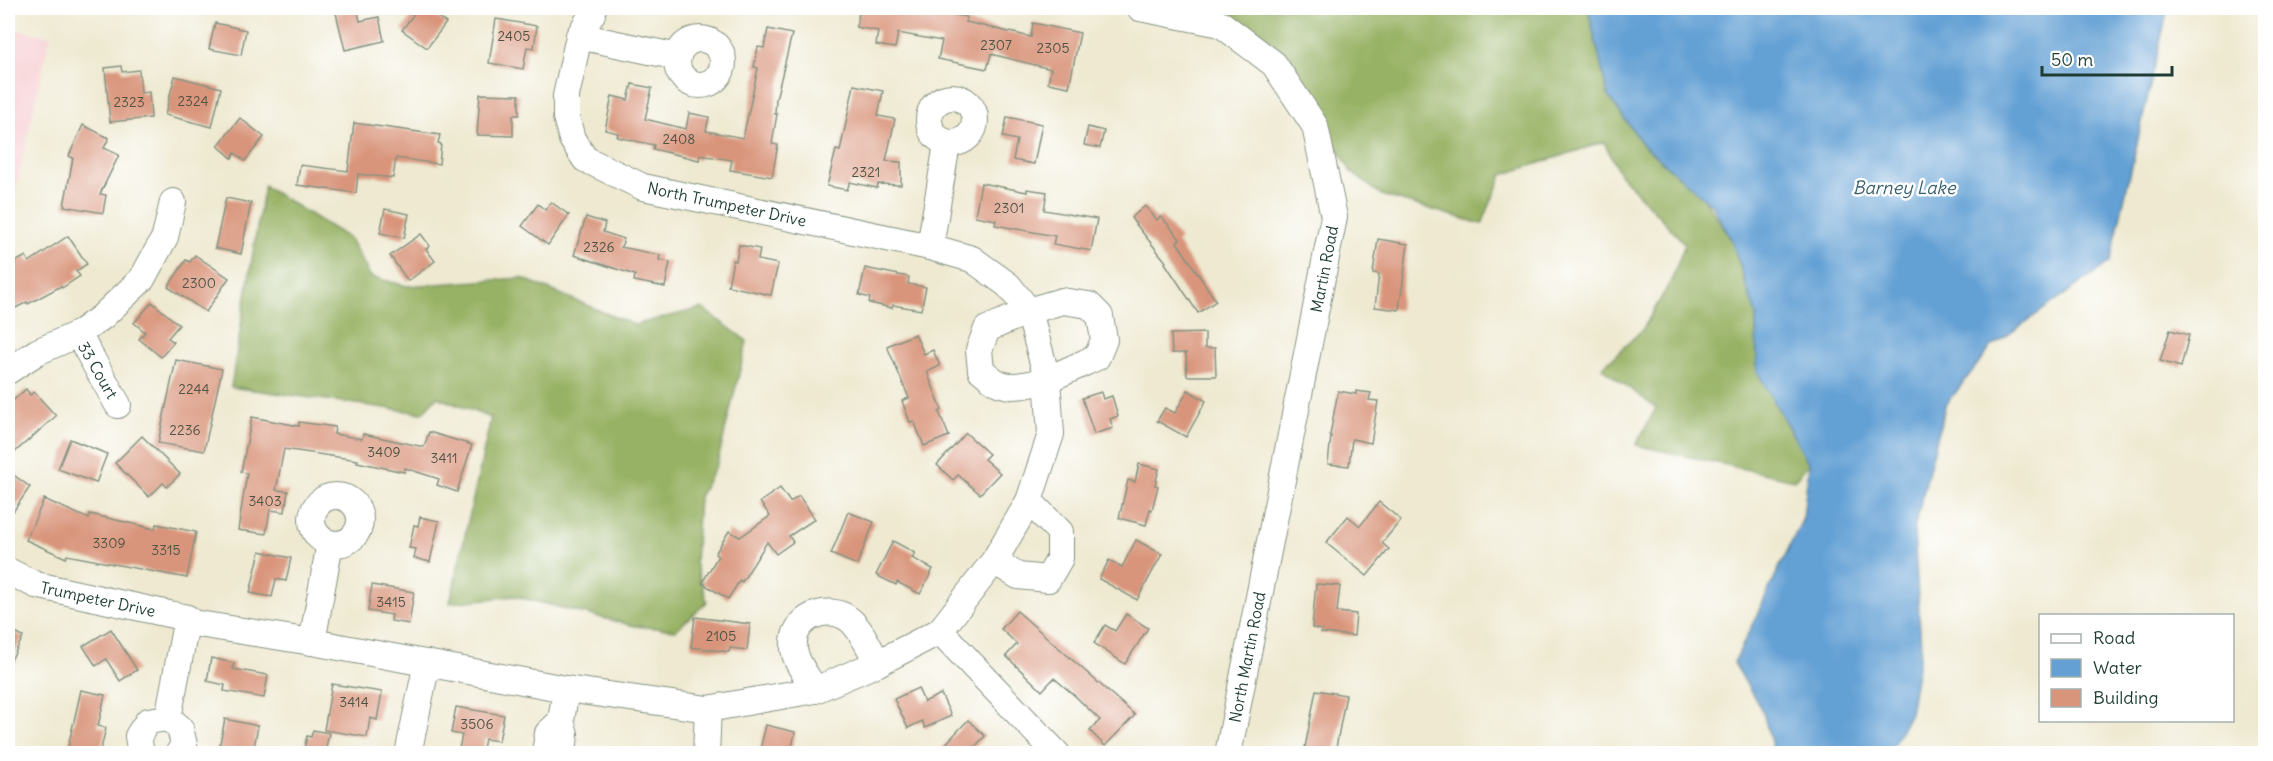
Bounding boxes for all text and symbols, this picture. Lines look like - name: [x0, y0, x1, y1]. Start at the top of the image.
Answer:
- house number: 2405: [498, 27, 530, 45]
- house number: 2307: [980, 36, 1012, 54]
- house number: 2305: [1037, 39, 1069, 57]
- scale bar: [2042, 39, 2172, 77]
- text: 50 m: [2051, 48, 2093, 71]
- house number: 2324: [177, 92, 209, 110]
- house number: 2323: [113, 93, 145, 111]
- house number: 2408: [663, 130, 695, 148]
- house number: 2321: [852, 163, 880, 181]
- water label: Barney Lake: [1853, 176, 1957, 199]
- street label: North Trumpeter Drive: [646, 177, 808, 231]
- house number: 2301: [994, 199, 1024, 217]
- street label: Martin Road: [1306, 224, 1342, 314]
- house number: 2326: [583, 238, 615, 256]
- house number: 2300: [182, 274, 216, 292]
- street label: 33 Court: [74, 338, 123, 403]
- house number: 2244: [178, 380, 210, 398]
- house number: 2236: [169, 421, 201, 439]
- house number: 3409: [367, 443, 401, 461]
- house number: 3411: [430, 449, 458, 467]
- house number: 3403: [248, 492, 282, 510]
- house number: 3309: [92, 534, 126, 552]
- house number: 3315: [151, 541, 181, 559]
- street label: Trumpeter Drive: [39, 577, 157, 621]
- street label: North Martin Road: [1224, 590, 1270, 724]
- house number: 3415: [376, 593, 406, 611]
- legend: [2039, 614, 2234, 722]
- text: Road: [2093, 626, 2136, 649]
- house number: 2105: [706, 627, 736, 645]
- text: Water: [2093, 656, 2143, 679]
- text: Building: [2093, 686, 2158, 709]
- house number: 3414: [339, 693, 369, 711]
- house number: 3506: [460, 715, 494, 733]

